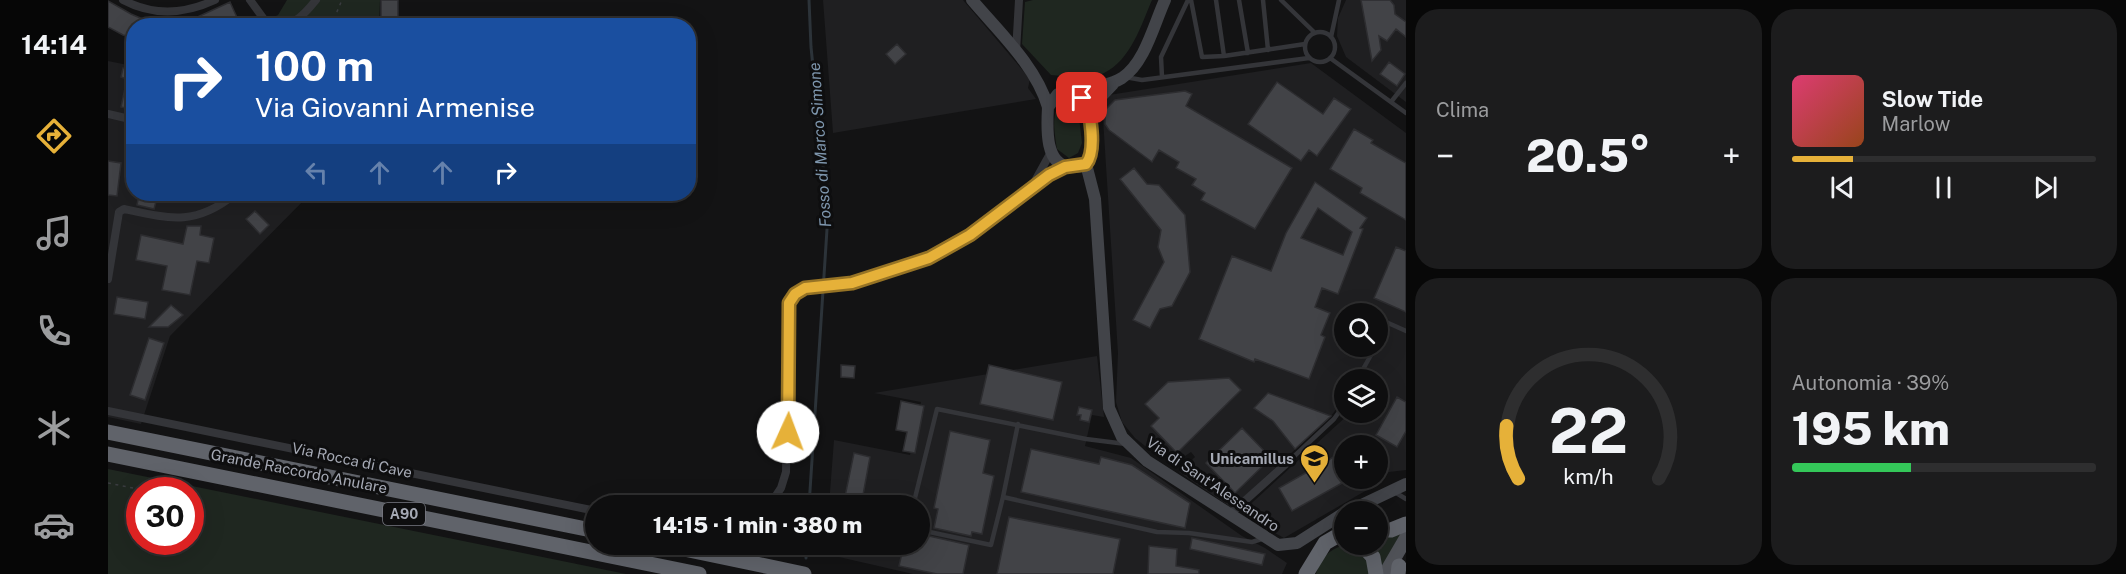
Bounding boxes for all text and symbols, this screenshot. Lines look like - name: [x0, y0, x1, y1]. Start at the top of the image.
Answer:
- text: 14:14: [21, 28, 87, 60]
- text: 100 m: [255, 41, 374, 90]
- icon: right: [156, 42, 234, 120]
- water label: Fosso di Marco Simone: [805, 62, 835, 228]
- pin: [1056, 72, 1107, 123]
- icon: arrive: [1065, 81, 1098, 114]
- text: Slow Tide: [1882, 86, 1983, 112]
- text: Via Giovanni Armenise: [255, 91, 535, 123]
- text: Clima: [1436, 98, 1489, 122]
- text: Marlow: [1882, 112, 1950, 136]
- icon: directions: [33, 115, 75, 157]
- text: 20.5°: [1526, 129, 1651, 182]
- text: −: [1436, 137, 1454, 175]
- text: +: [1722, 137, 1741, 175]
- icon: left: [300, 156, 333, 189]
- icon: ahead: [363, 156, 396, 189]
- icon: ahead: [426, 156, 459, 189]
- icon: right: [489, 156, 522, 189]
- icon: previous: [1826, 171, 1859, 204]
- icon: pause: [1927, 171, 1960, 204]
- icon: next: [2029, 171, 2062, 204]
- icon: music: [33, 212, 75, 254]
- map controls: [1334, 303, 1388, 555]
- button: search: [1334, 303, 1388, 357]
- icon: phone: [33, 310, 75, 352]
- button: layers: [1334, 369, 1388, 423]
- text: Autonomia · 39%: [1792, 371, 1949, 395]
- text: 22: [1549, 394, 1628, 467]
- position arrow: [756, 400, 820, 464]
- text: 195 km: [1792, 402, 1950, 455]
- icon: climate: [33, 407, 75, 449]
- street label: Via di Sant'Alessandro: [1143, 433, 1283, 535]
- button: +: [1334, 435, 1388, 489]
- street label: Via Rocca di Cave: [290, 439, 414, 481]
- school or university icon: Unicamillus: [1299, 442, 1331, 484]
- street label: Grande Raccordo Anulare: [209, 446, 389, 496]
- place label: Unicamillus: [1210, 450, 1294, 467]
- text: km/h: [1563, 464, 1613, 489]
- speed limit sign: 30: [126, 477, 204, 555]
- button: −: [1334, 501, 1388, 555]
- road number: A90: [383, 503, 425, 525]
- icon: car: [33, 504, 75, 546]
- text: 14:15 · 1 min · 380 m: [653, 512, 862, 538]

